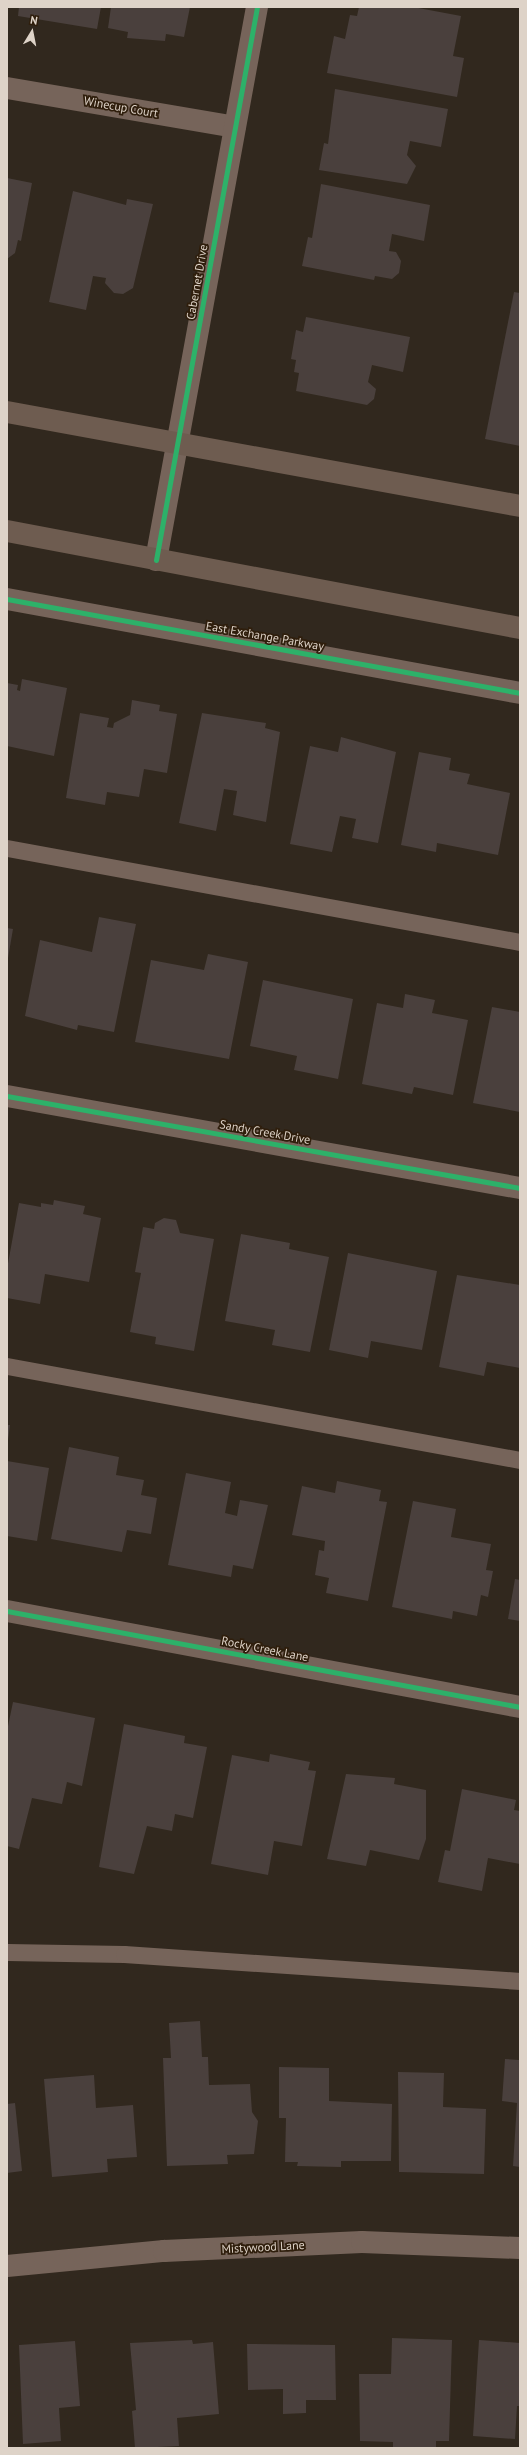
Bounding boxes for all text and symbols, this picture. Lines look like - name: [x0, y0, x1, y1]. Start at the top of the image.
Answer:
- north arrow: [12, 12, 52, 52]
- text: N: [29, 13, 39, 28]
- street label: Winecup Court: [83, 93, 159, 121]
- street label: Cabernet Drive: [183, 243, 211, 321]
- street label: East Exchange Parkway: [205, 619, 325, 653]
- street label: Sandy Creek Drive: [218, 1117, 312, 1147]
- street label: Rocky Creek Lane: [220, 1633, 310, 1665]
- street label: Mistywood Lane: [221, 2238, 305, 2256]

